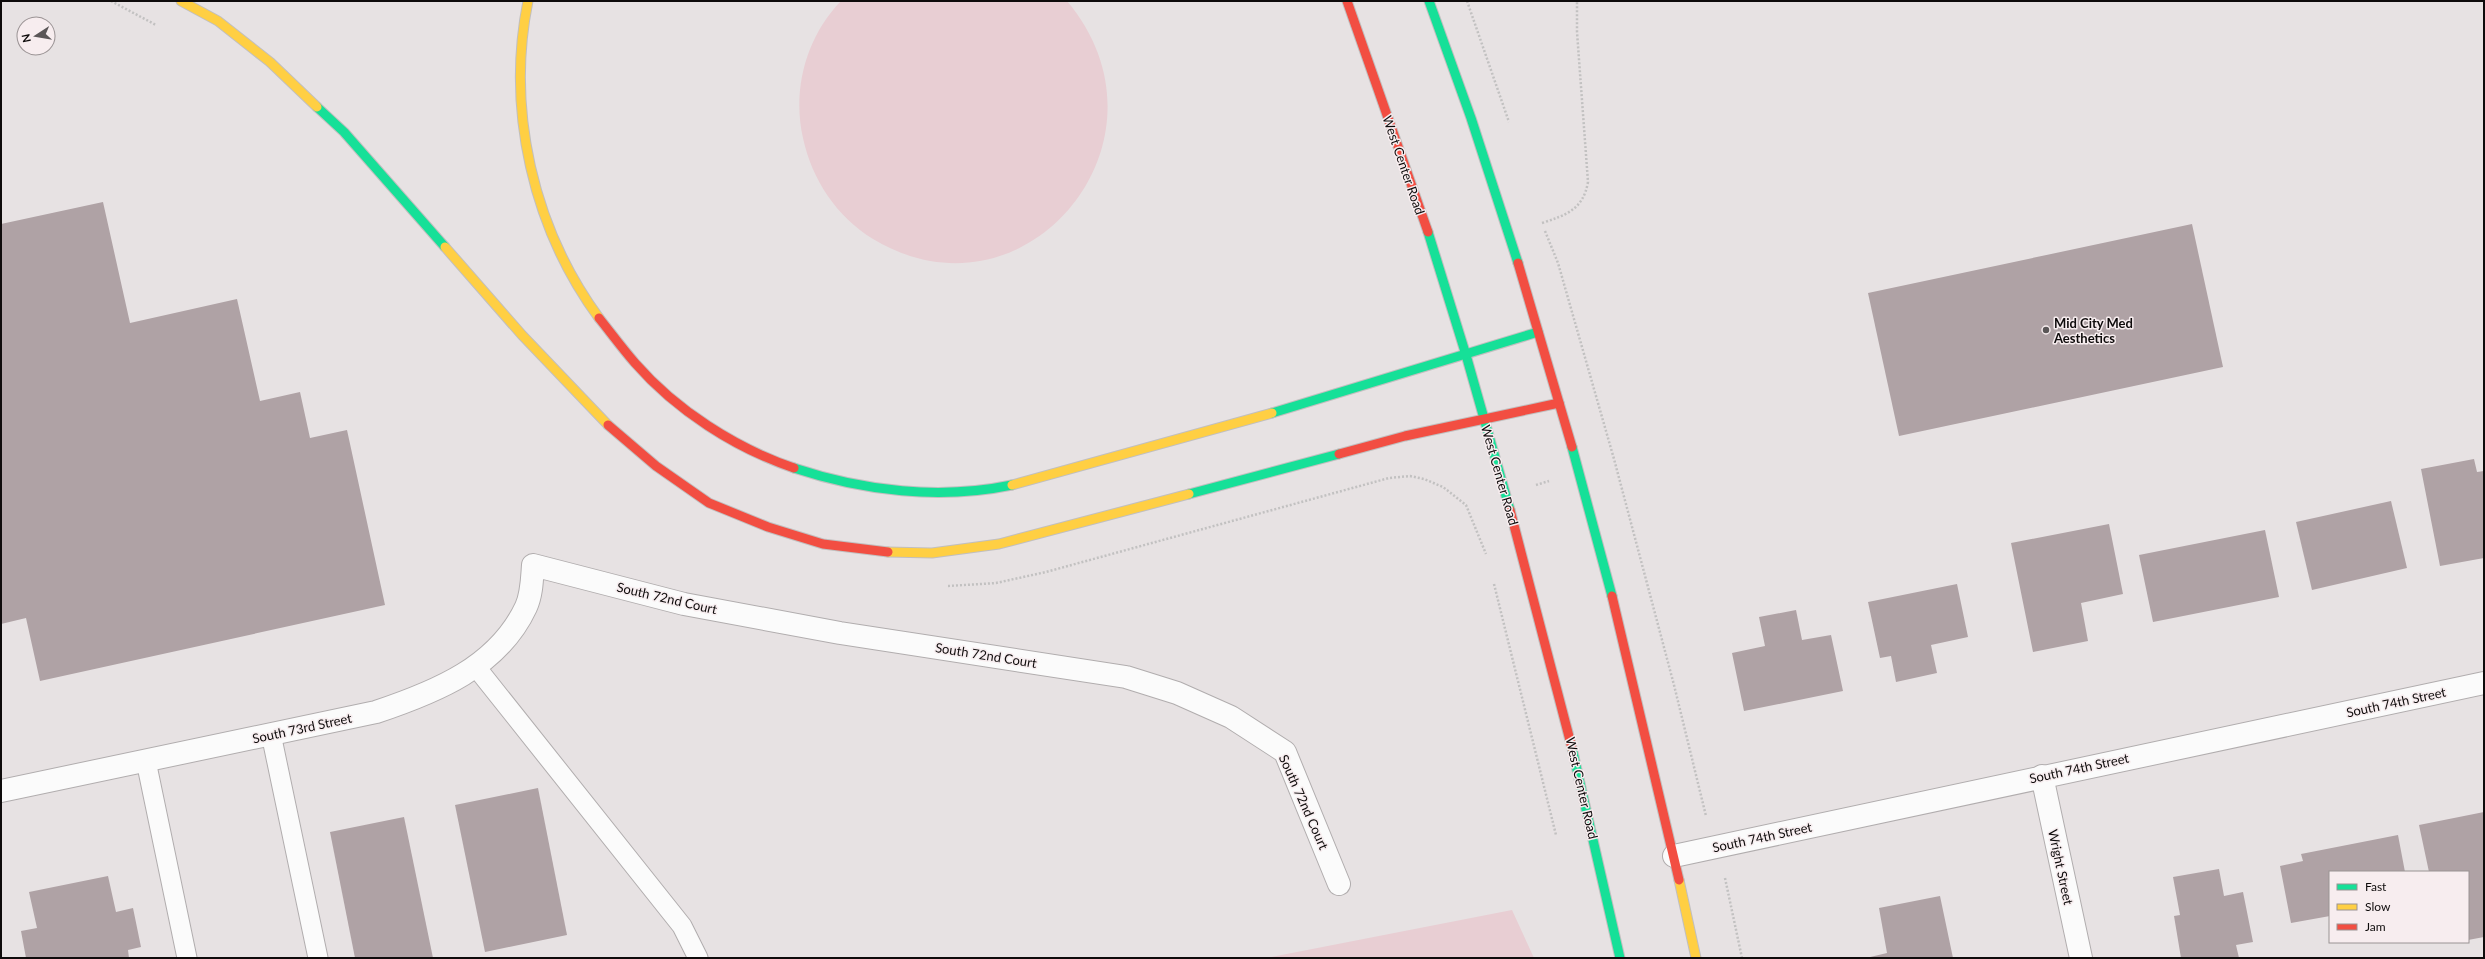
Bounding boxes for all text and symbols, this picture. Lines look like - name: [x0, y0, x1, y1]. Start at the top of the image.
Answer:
- north arrow: [16, 16, 56, 56]
- text: N: [18, 33, 33, 44]
- street label: West Center Road: [1380, 113, 1428, 217]
- place label: Mid City Med Aesthetics: [2053, 315, 2133, 346]
- marker: Mid City Med Aesthetics: [2041, 325, 2051, 335]
- street label: West Center Road: [1478, 423, 1522, 527]
- street label: South 72nd Court: [615, 579, 719, 617]
- street label: South 72nd Court: [934, 639, 1038, 671]
- street label: South 74th Street: [2345, 684, 2448, 720]
- street label: South 73rd Street: [251, 710, 354, 746]
- street label: West Center Road: [1563, 736, 1601, 840]
- street label: South 74th Street: [2028, 750, 2131, 786]
- street label: South 72nd Court: [1276, 752, 1332, 852]
- street label: South 74th Street: [1711, 819, 1814, 855]
- street label: Wright Street: [2045, 828, 2077, 907]
- legend: [2329, 871, 2469, 943]
- text: Fast: [2365, 879, 2387, 894]
- text: Slow: [2365, 899, 2391, 914]
- text: Jam: [2365, 919, 2386, 934]

